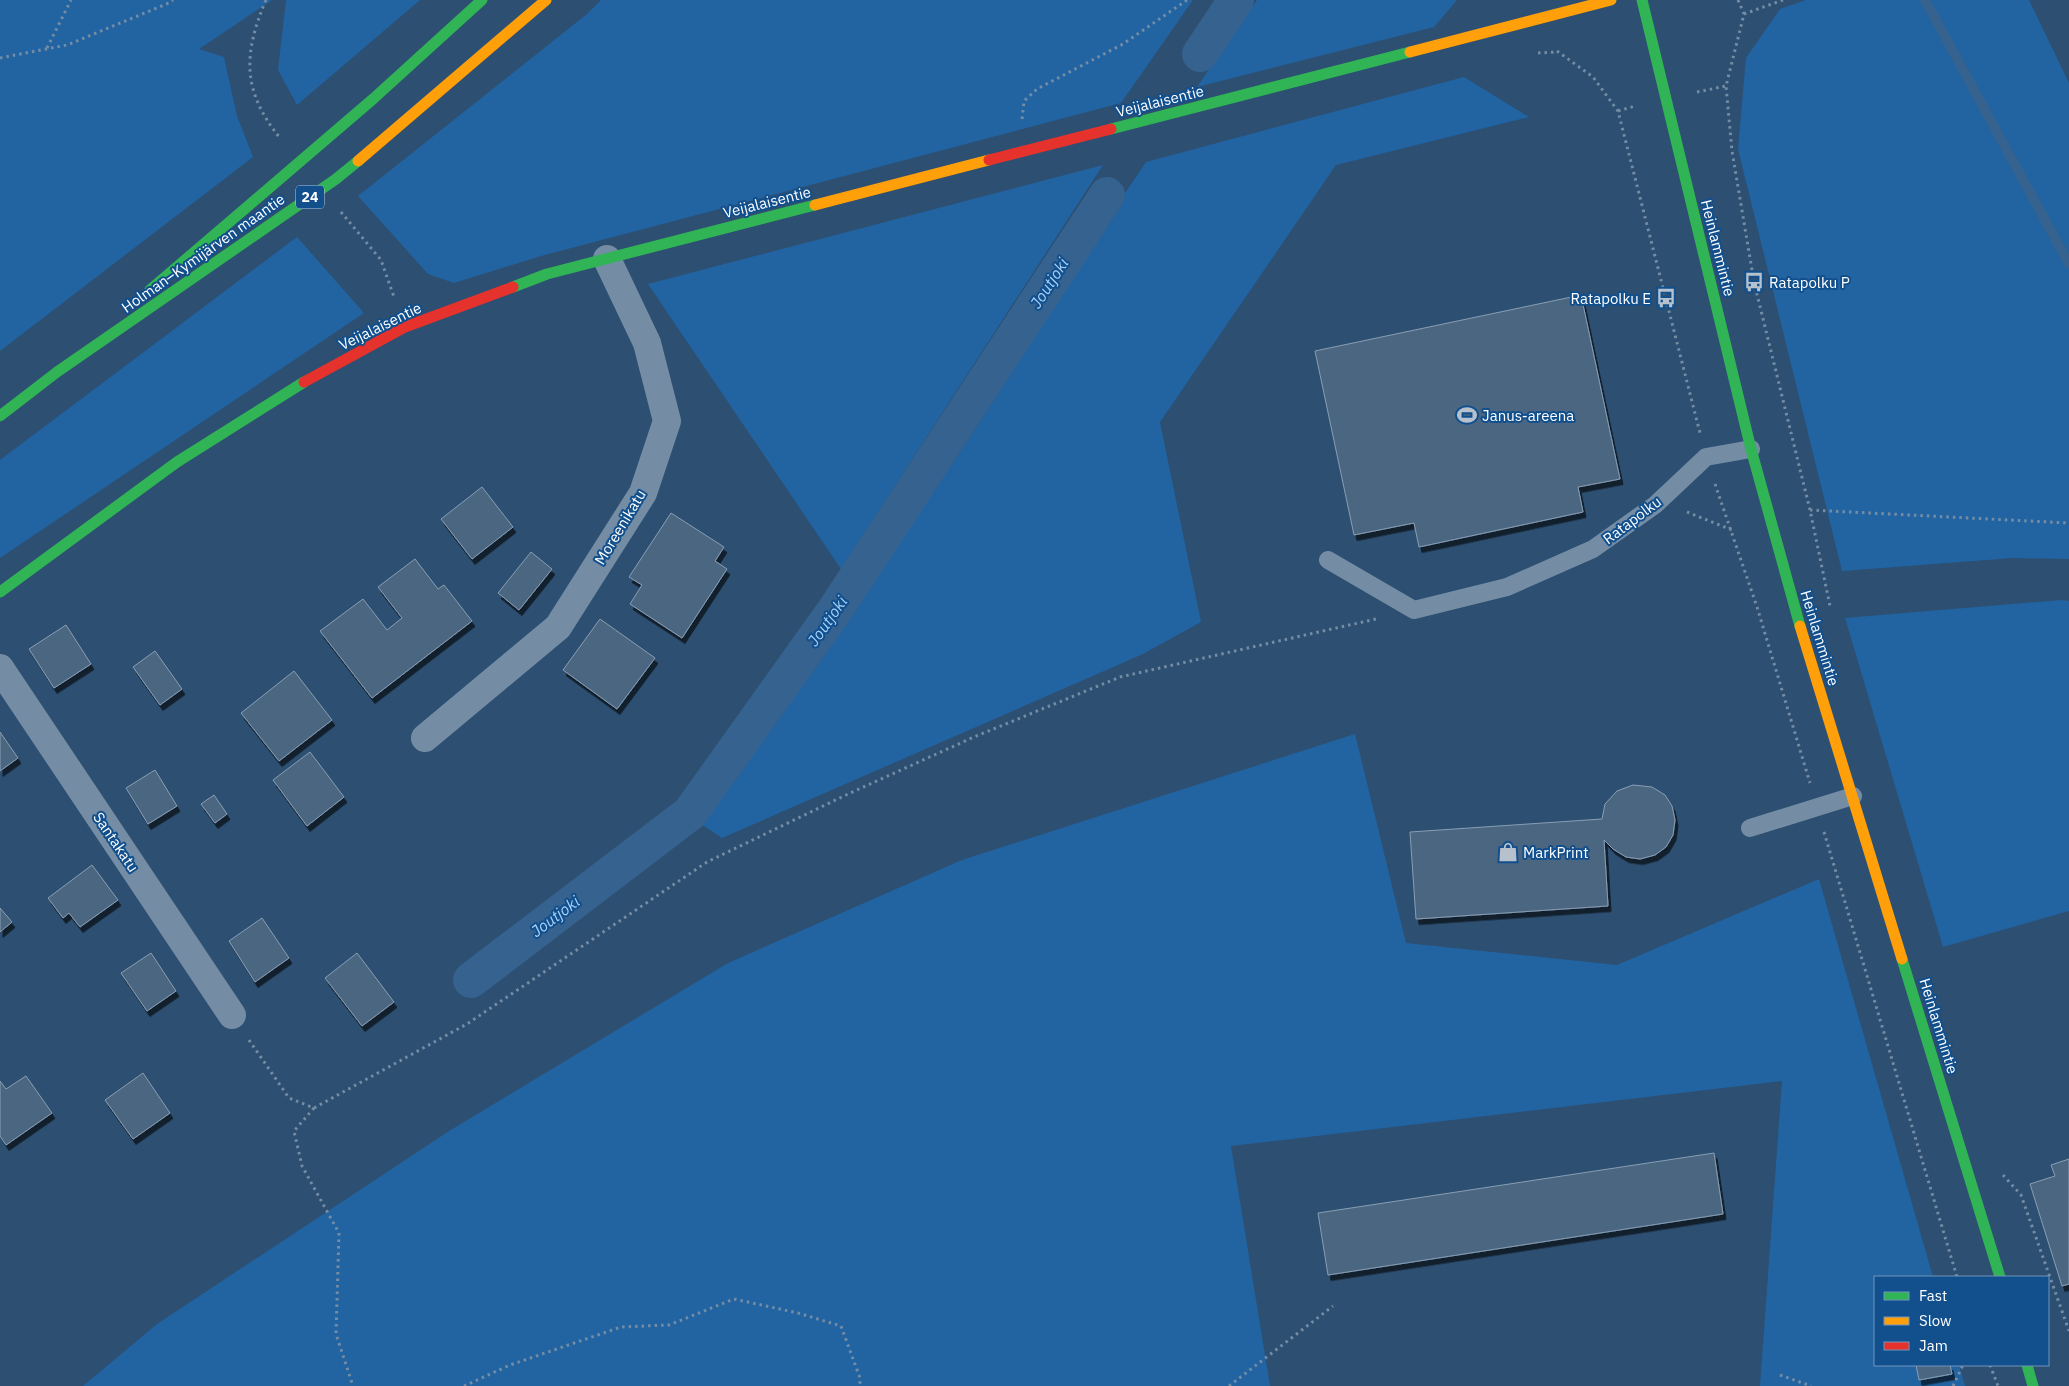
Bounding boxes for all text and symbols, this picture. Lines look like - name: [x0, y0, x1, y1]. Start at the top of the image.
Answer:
- street label: Veijalaisentie: [1114, 81, 1206, 121]
- street label: Veijalaisentie: [721, 182, 813, 222]
- road number: 24: [296, 186, 324, 208]
- street label: Holman–Kymijärven maantie: [118, 189, 288, 317]
- street label: Heinlammintie: [1697, 198, 1739, 298]
- water label: Joutjoki: [1025, 253, 1073, 312]
- bus stop icon: Ratapolku P: [1743, 271, 1765, 293]
- place label: Ratapolku P: [1769, 273, 1850, 292]
- bus stop icon: Ratapolku E: [1655, 287, 1677, 309]
- place label: Ratapolku E: [1571, 289, 1651, 308]
- street label: Veijalaisentie: [336, 298, 424, 354]
- sports icon: Janus-areena: [1456, 404, 1478, 426]
- place label: Janus-areena: [1482, 406, 1574, 425]
- street label: Moreenikatu: [590, 486, 650, 568]
- street label: Ratapolku: [1599, 492, 1665, 548]
- street label: Heinlammintie: [1796, 588, 1844, 688]
- water label: Joutjoki: [803, 592, 852, 650]
- street label: Santakatu: [89, 808, 143, 876]
- shop icon: MarkPrint: [1497, 841, 1519, 863]
- place label: MarkPrint: [1523, 843, 1589, 862]
- water label: Joutjoki: [527, 891, 584, 941]
- street label: Heinlammintie: [1915, 976, 1963, 1076]
- legend: [1874, 1276, 2049, 1366]
- text: Fast: [1919, 1286, 1947, 1305]
- text: Slow: [1919, 1311, 1952, 1330]
- text: Jam: [1919, 1336, 1948, 1355]

